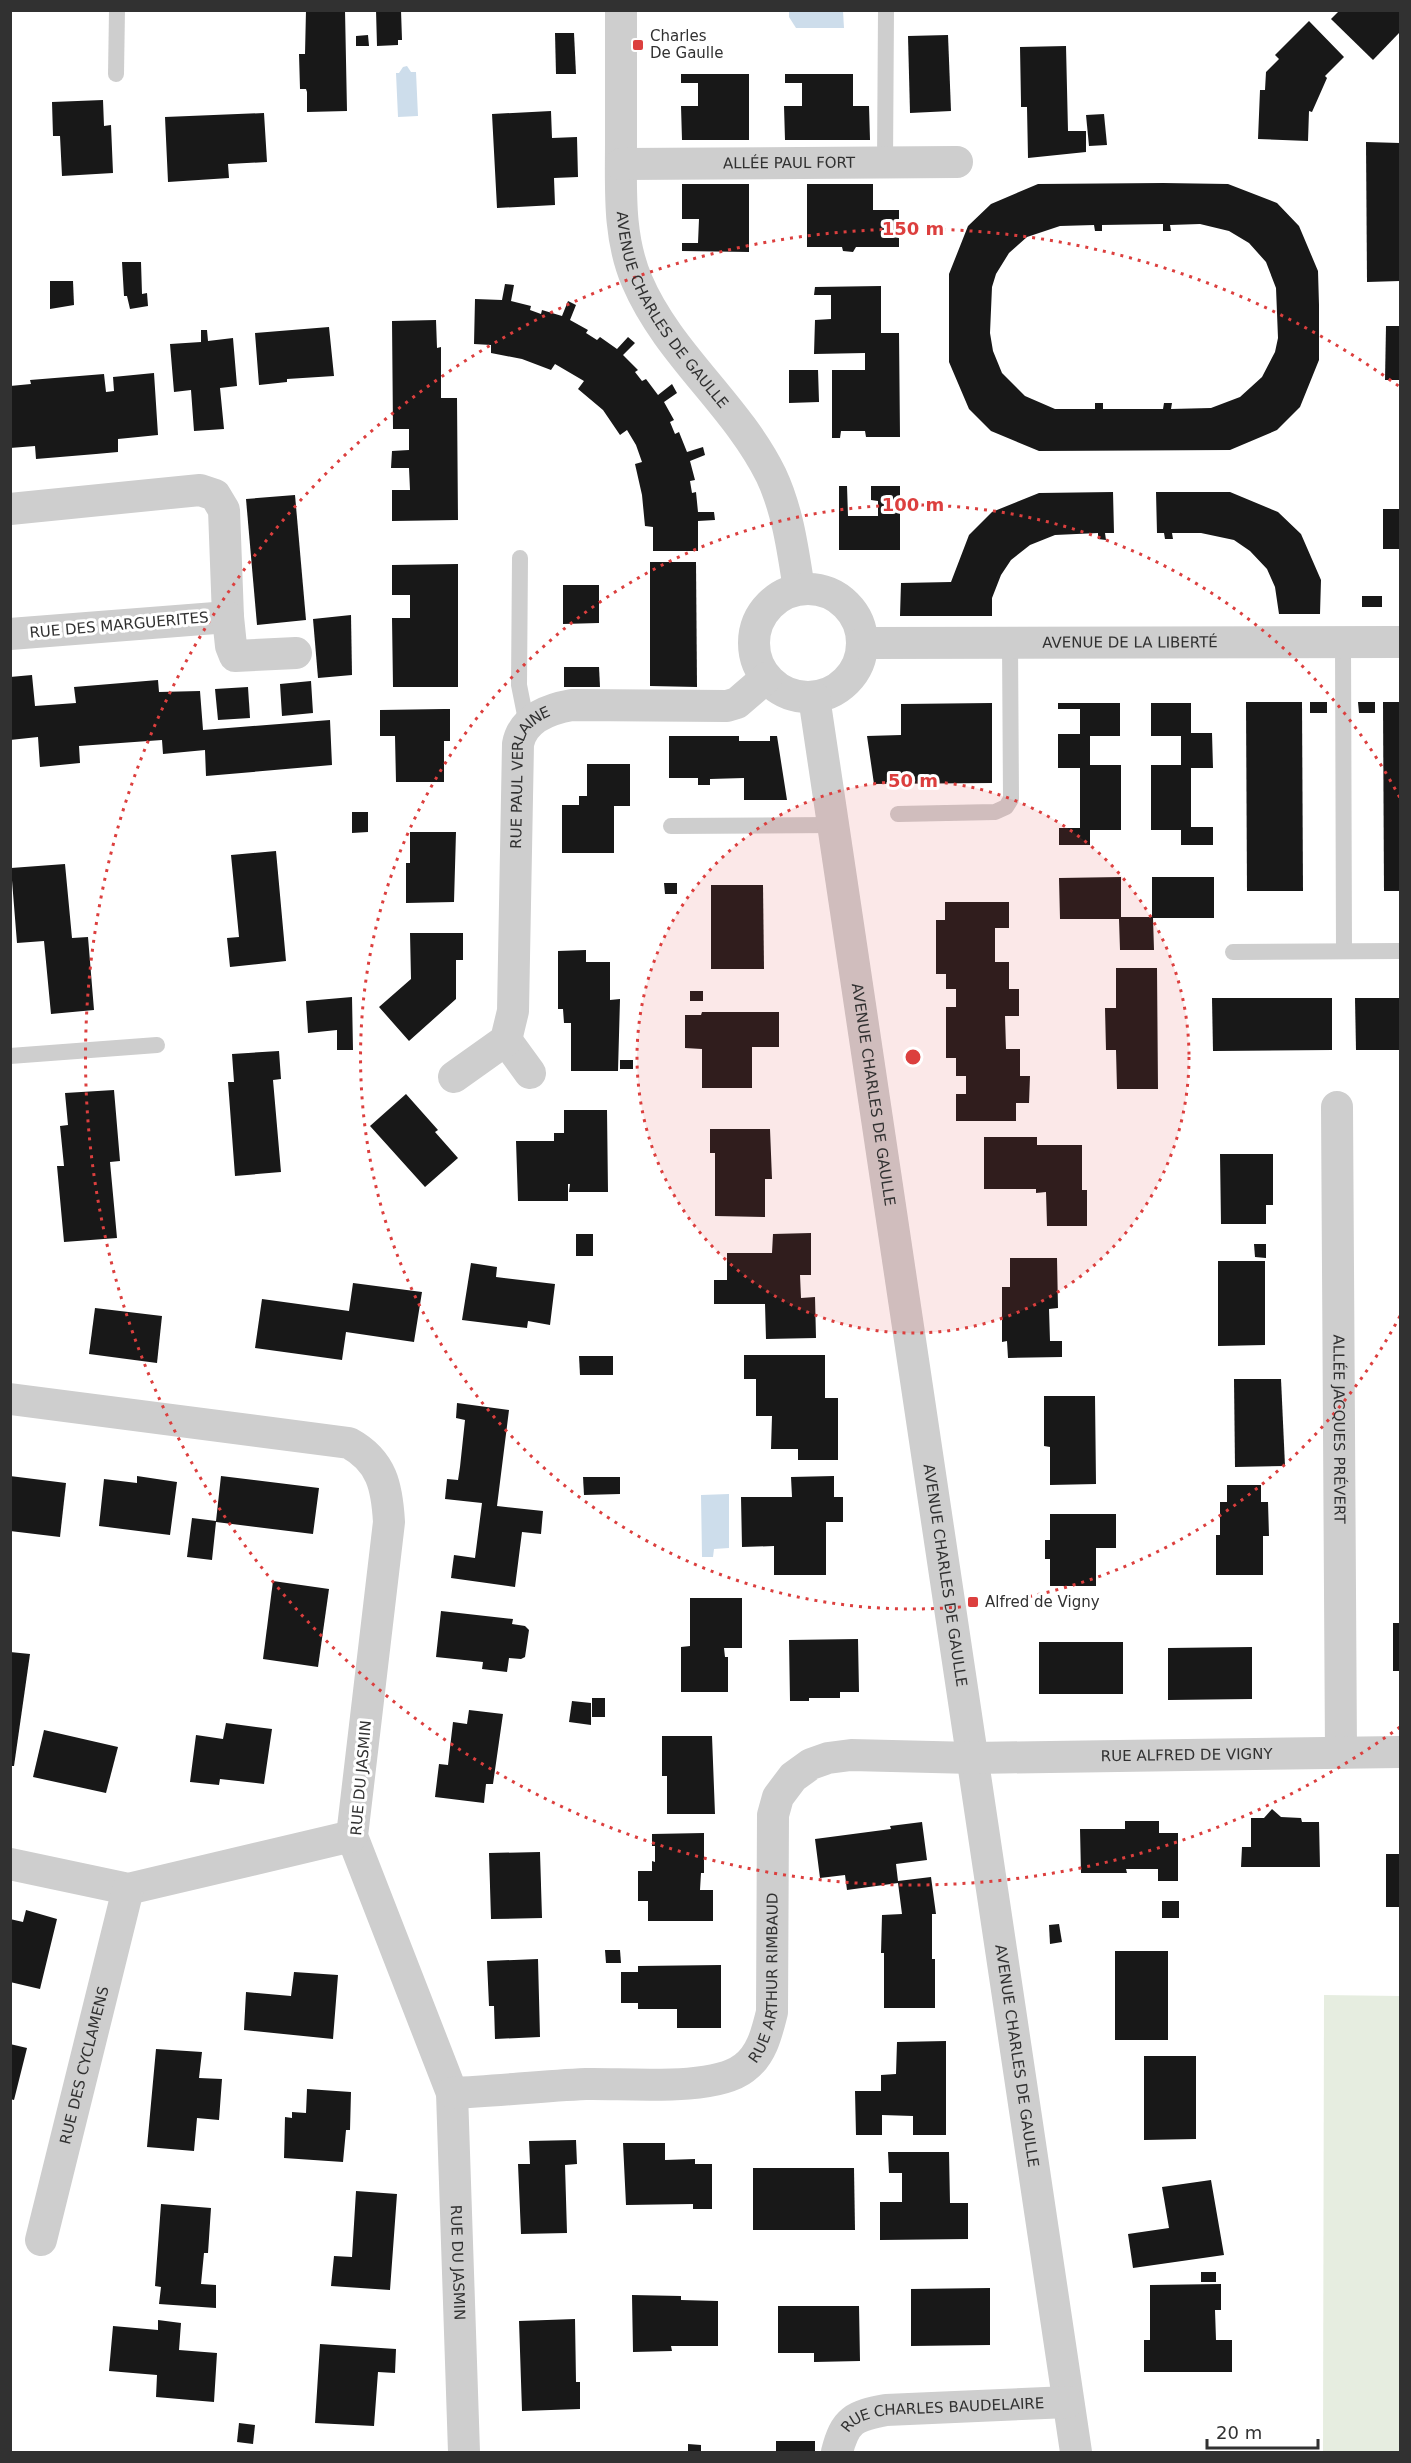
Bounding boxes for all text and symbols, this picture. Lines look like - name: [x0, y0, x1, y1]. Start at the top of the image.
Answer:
- place label: Charles De Gaulle: [650, 27, 723, 62]
- marker: Charles De Gaulle: [631, 38, 645, 52]
- street label: ALLÉE PAUL FORT: [723, 153, 856, 172]
- street label: AVENUE CHARLES DE GAULLE: [613, 211, 732, 412]
- text: 150 m: [882, 218, 944, 239]
- text: 100 m: [882, 494, 944, 515]
- street label: RUE DES MARGUERITES: [29, 608, 209, 642]
- street label: AVENUE DE LA LIBERTÉ: [1042, 632, 1218, 652]
- street label: RUE PAUL VERLAINE: [507, 703, 553, 849]
- text: 50 m: [888, 770, 938, 791]
- street label: AVENUE CHARLES DE GAULLE: [848, 982, 899, 1207]
- centre of rings: [903, 1047, 923, 1067]
- street label: ALLÉE JACQUES PRÉVERT: [1329, 1334, 1349, 1524]
- street label: AVENUE CHARLES DE GAULLE: [920, 1463, 971, 1688]
- place label: Alfred de Vigny: [985, 1593, 1100, 1611]
- marker: Alfred de Vigny: [966, 1595, 980, 1609]
- street label: RUE DU JASMIN: [347, 1720, 375, 1836]
- street label: RUE ALFRED DE VIGNY: [1101, 1745, 1274, 1765]
- street label: RUE ARTHUR RIMBAUD: [745, 1893, 782, 2066]
- street label: AVENUE CHARLES DE GAULLE: [991, 1943, 1042, 2169]
- street label: RUE DES CYCLAMENS: [56, 1984, 113, 2146]
- street label: RUE DU JASMIN: [447, 2205, 469, 2321]
- street label: RUE CHARLES BAUDELAIRE: [837, 2394, 1045, 2436]
- scale bar: [1207, 2412, 1318, 2450]
- text: 20 m: [1216, 2422, 1262, 2443]

